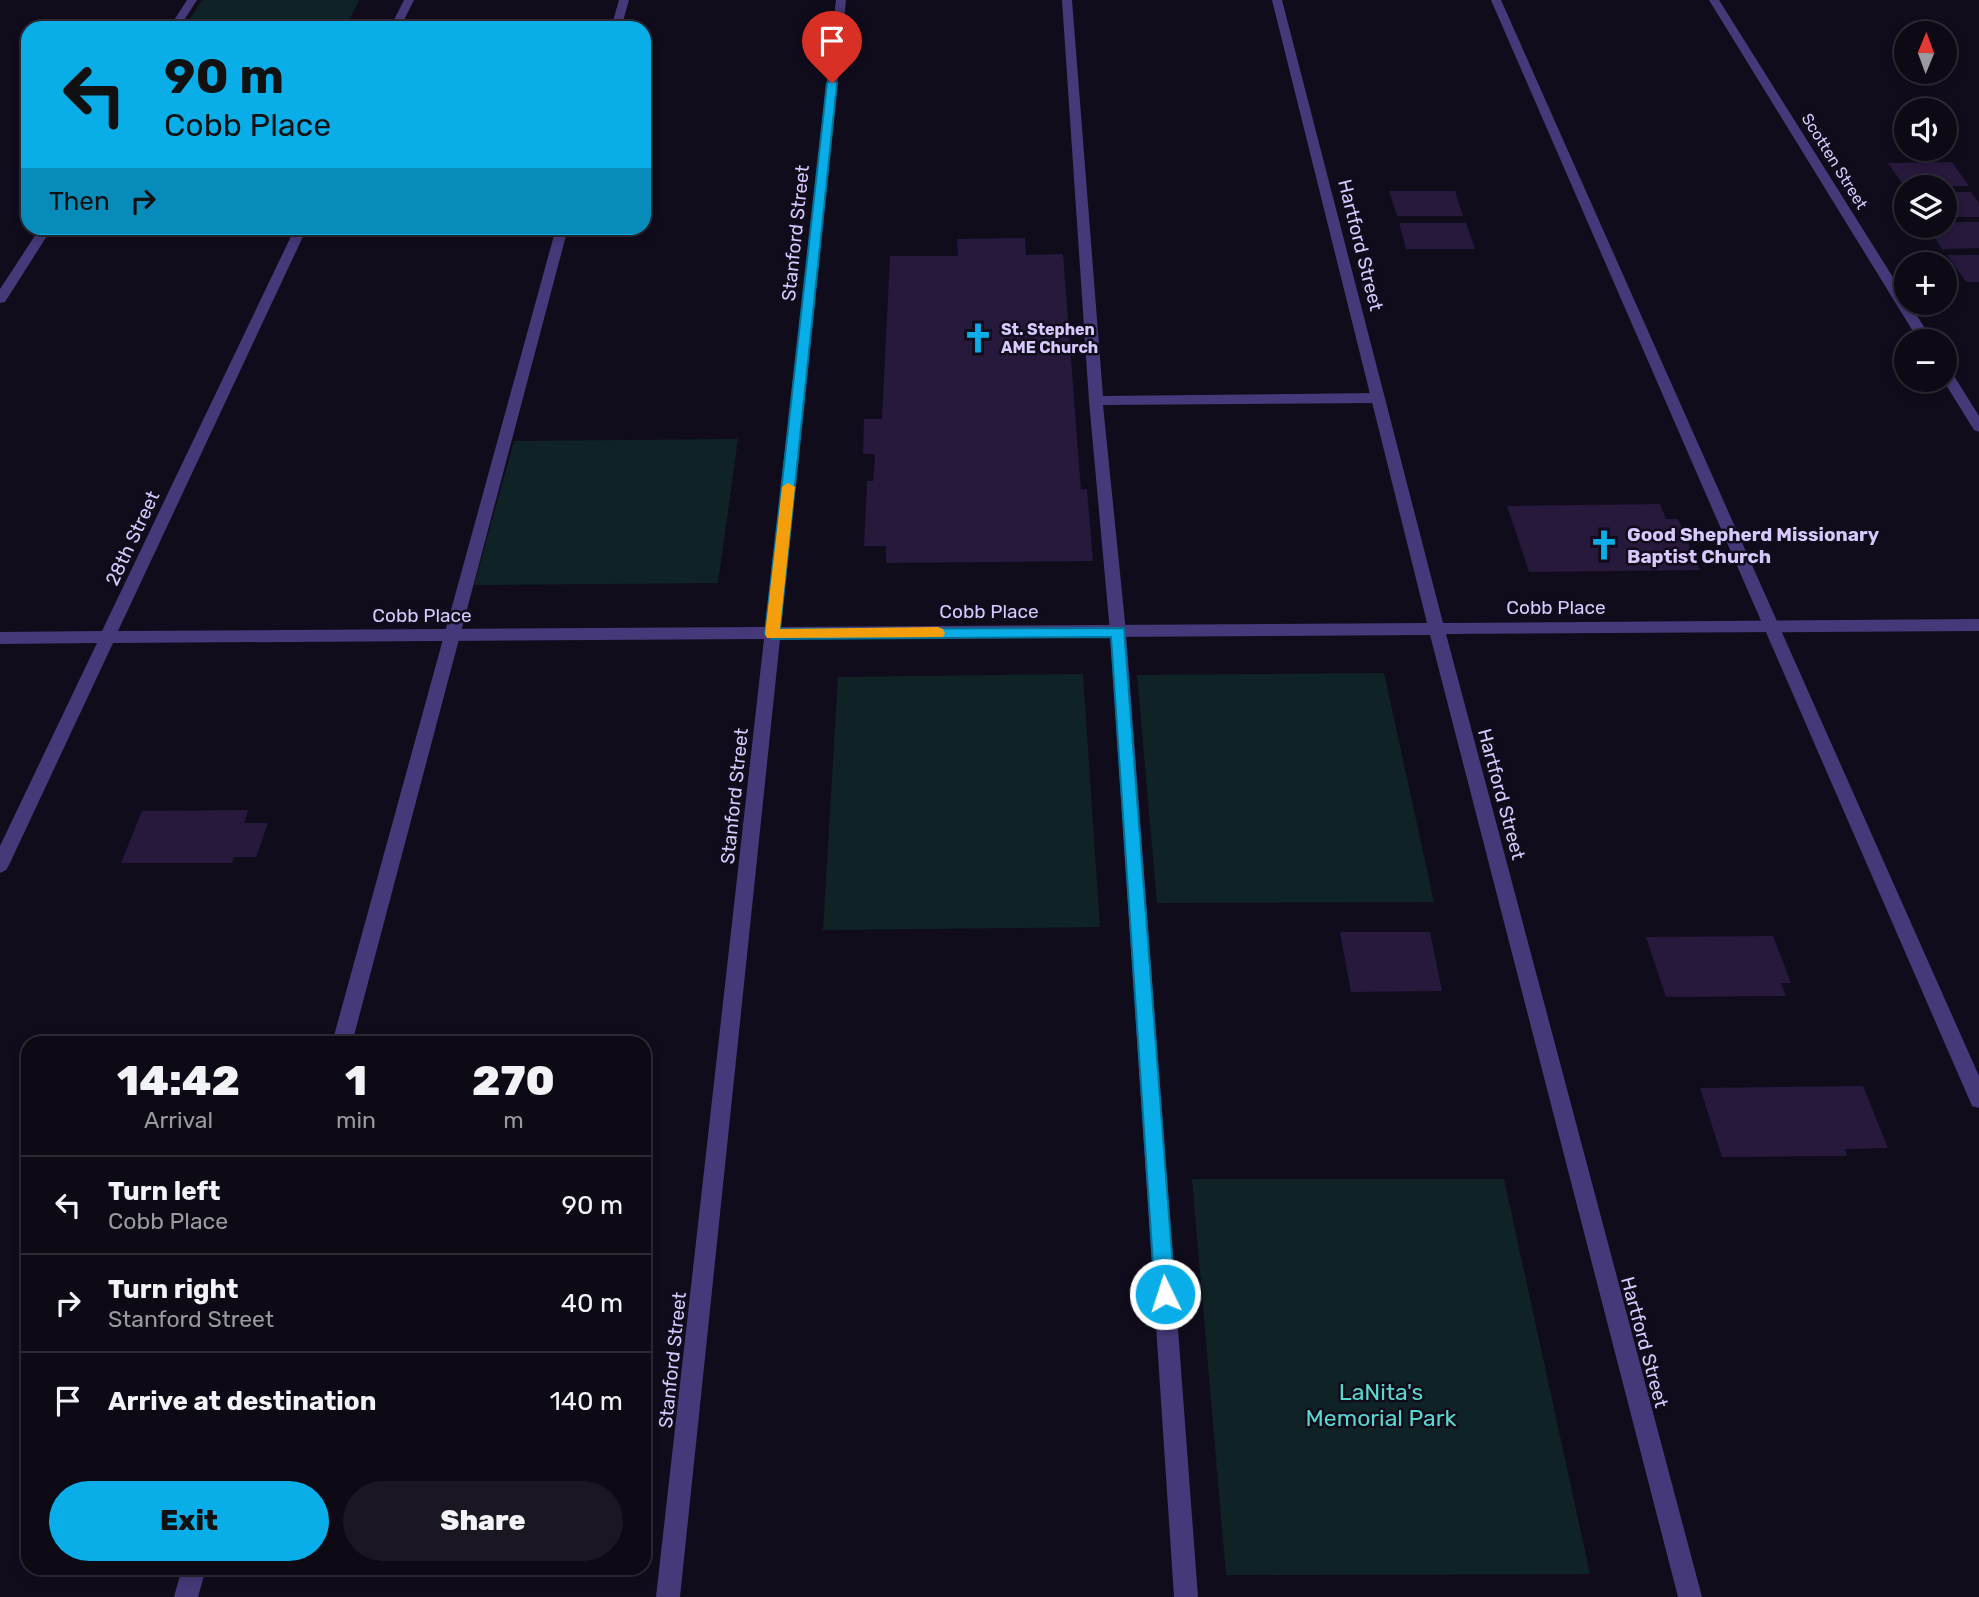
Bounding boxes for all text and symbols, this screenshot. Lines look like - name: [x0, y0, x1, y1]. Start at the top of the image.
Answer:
- pin: [802, 11, 862, 83]
- north arrow: [1894, 21, 1956, 84]
- map controls: [1894, 21, 1957, 392]
- icon: arrive: [813, 22, 851, 60]
- text: 90 m: [164, 47, 284, 105]
- icon: left: [49, 49, 140, 140]
- button: sound: [1894, 98, 1957, 161]
- text: Cobb Place: [164, 106, 331, 144]
- street label: Scotten Street: [1798, 110, 1872, 213]
- street label: Stanford Street: [777, 163, 814, 302]
- button: layers: [1894, 175, 1957, 238]
- street label: Hartford Street: [1333, 177, 1388, 314]
- icon: right: [124, 182, 162, 220]
- text: Then: [49, 186, 110, 217]
- button: +: [1894, 252, 1957, 315]
- place label: St. Stephen AME Church: [1001, 320, 1098, 357]
- church icon: St. Stephen AME Church: [961, 321, 995, 355]
- button: −: [1894, 329, 1957, 392]
- street label: 28th Street: [101, 487, 165, 589]
- place label: Good Shepherd Missionary Baptist Church: [1627, 523, 1880, 568]
- church icon: Good Shepherd Missionary Baptist Church: [1587, 528, 1621, 562]
- street label: Cobb Place: [1506, 596, 1606, 619]
- street label: Cobb Place: [939, 600, 1039, 623]
- street label: Cobb Place: [372, 604, 472, 627]
- street label: Stanford Street: [716, 726, 753, 865]
- street label: Hartford Street: [1473, 726, 1530, 863]
- text: 14:42: [117, 1056, 240, 1106]
- text: 1: [345, 1056, 367, 1106]
- text: 270: [472, 1056, 555, 1106]
- text: Arrival: [144, 1106, 213, 1134]
- text: min: [336, 1106, 376, 1134]
- text: m: [503, 1106, 524, 1134]
- text: Turn left: [108, 1176, 220, 1207]
- icon: left: [49, 1186, 87, 1224]
- text: 90 m: [562, 1190, 623, 1221]
- text: Cobb Place: [108, 1207, 228, 1235]
- position arrow: [1128, 1257, 1202, 1331]
- text: Turn right: [108, 1274, 238, 1305]
- street label: Hartford Street: [1616, 1274, 1673, 1411]
- icon: right: [49, 1284, 87, 1322]
- text: 40 m: [561, 1288, 623, 1319]
- street label: Stanford Street: [654, 1290, 691, 1429]
- text: Stanford Street: [108, 1305, 274, 1333]
- park label: LaNita's Memorial Park: [1306, 1378, 1457, 1432]
- icon: arrive: [49, 1382, 87, 1420]
- text: Arrive at destination: [108, 1386, 376, 1417]
- text: 140 m: [550, 1386, 623, 1417]
- button: Exit: [49, 1481, 329, 1561]
- button: Share: [343, 1481, 623, 1561]

